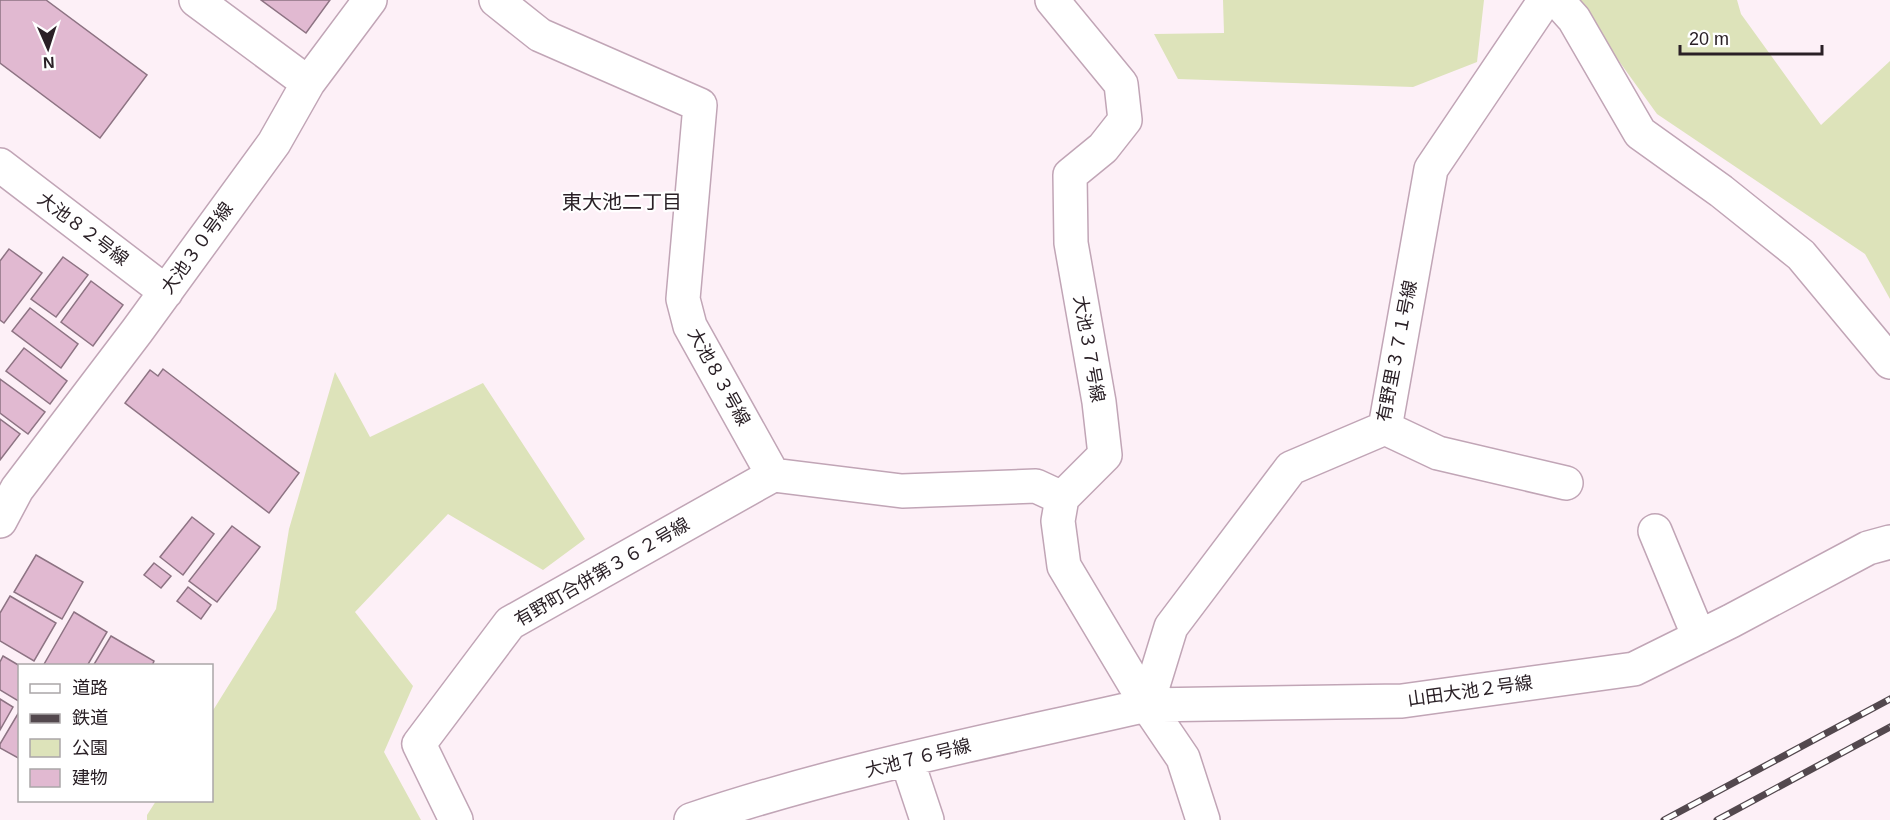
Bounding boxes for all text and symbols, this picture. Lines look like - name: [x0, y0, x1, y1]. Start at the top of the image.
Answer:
- north arrow: [18, 18, 78, 78]
- scale bar: [1680, 18, 1822, 56]
- text: 20 m: [1689, 29, 1729, 49]
- text: N: [43, 54, 55, 71]
- street label: 大池８２号線: [34, 189, 132, 269]
- district label: 東大池二丁目: [562, 191, 682, 213]
- street label: 大池３０号線: [157, 198, 237, 298]
- street label: 有野里３７１号線: [1373, 278, 1421, 424]
- street label: 大池３７号線: [1070, 294, 1108, 404]
- street label: 大池８３号線: [684, 325, 754, 429]
- street label: 有野町合併第３６２号線: [511, 514, 693, 630]
- legend: [18, 664, 213, 802]
- street label: 山田大池２号線: [1406, 672, 1534, 710]
- text: 道路: [72, 678, 108, 698]
- text: 鉄道: [72, 708, 108, 728]
- street label: 大池７６号線: [863, 735, 973, 781]
- text: 公園: [72, 738, 108, 758]
- text: 建物: [72, 768, 108, 788]

